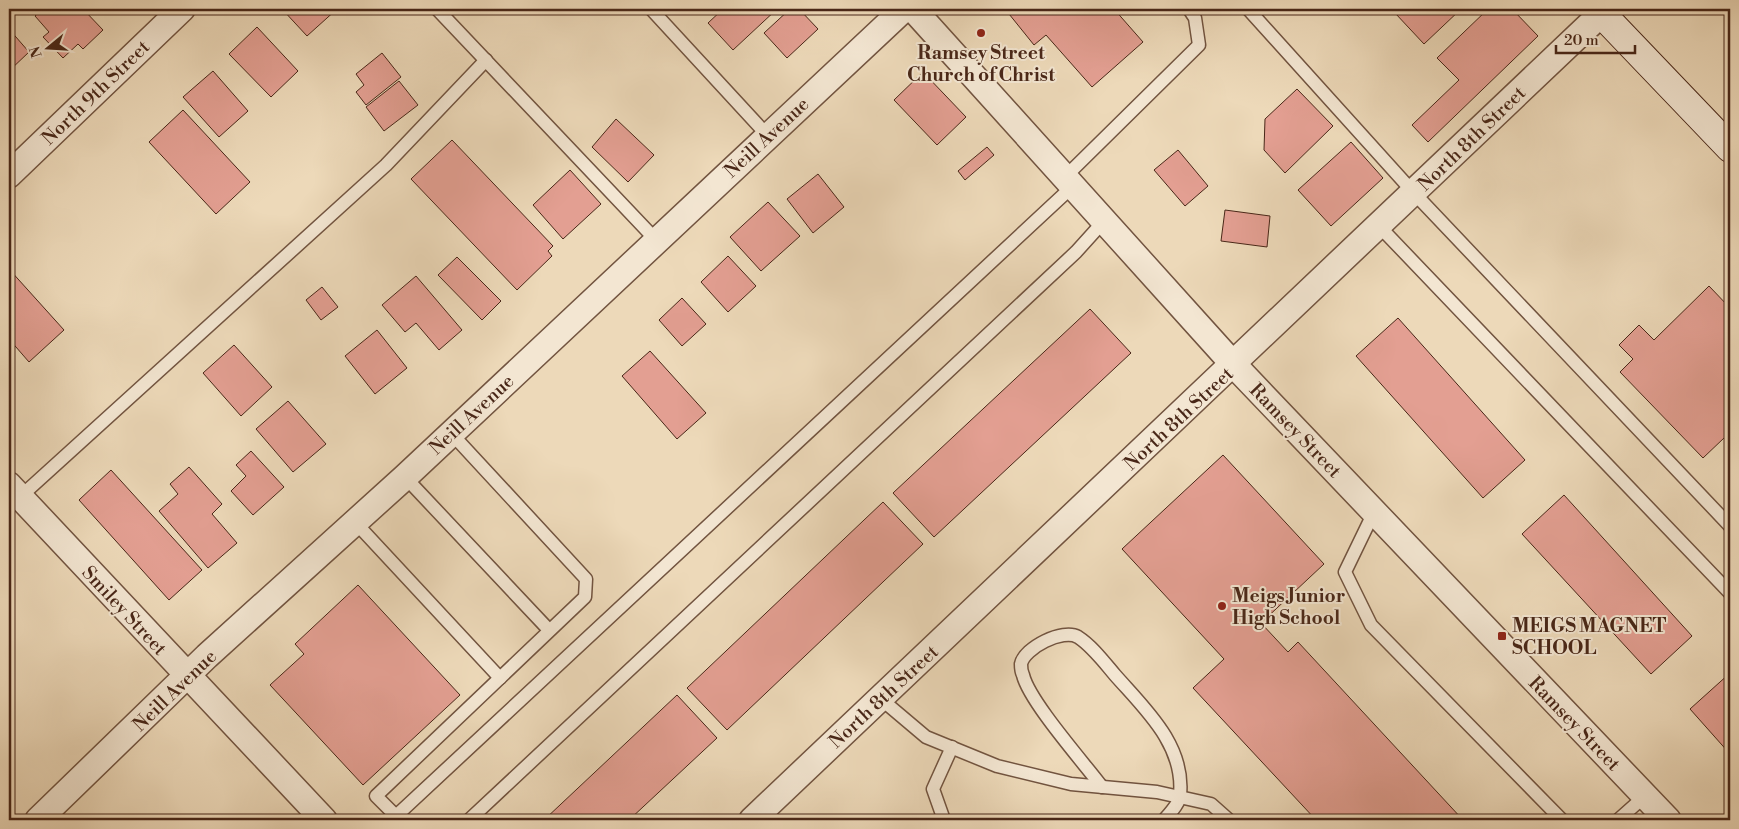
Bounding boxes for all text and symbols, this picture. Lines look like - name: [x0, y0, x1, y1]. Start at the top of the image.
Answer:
- north arrow: [22, 22, 72, 72]
- scale bar: [1556, 22, 1635, 54]
- marker: Ramsey Street Church of Christ: [975, 27, 987, 39]
- text: 20 m: [1564, 31, 1599, 50]
- street label: North 9th Street: [36, 35, 154, 149]
- place label: Ramsey Street Church of Christ: [907, 41, 1055, 87]
- street label: North 8th Street: [1413, 81, 1531, 196]
- street label: Neill Avenue: [719, 92, 814, 183]
- street label: North 8th Street: [1119, 362, 1239, 476]
- street label: Neill Avenue: [424, 369, 519, 460]
- street label: Ramsey Street: [1244, 378, 1347, 483]
- street label: Smiley Street: [77, 561, 172, 661]
- place label: Meigs Junior High School: [1232, 584, 1346, 630]
- marker: Meigs Junior High School: [1216, 600, 1228, 612]
- place label: MEIGS MAGNET SCHOOL: [1512, 614, 1667, 660]
- marker: MEIGS MAGNET SCHOOL: [1496, 630, 1508, 642]
- street label: North 8th Street: [824, 640, 944, 754]
- street label: Neill Avenue: [128, 645, 222, 737]
- street label: Ramsey Street: [1523, 671, 1626, 776]

